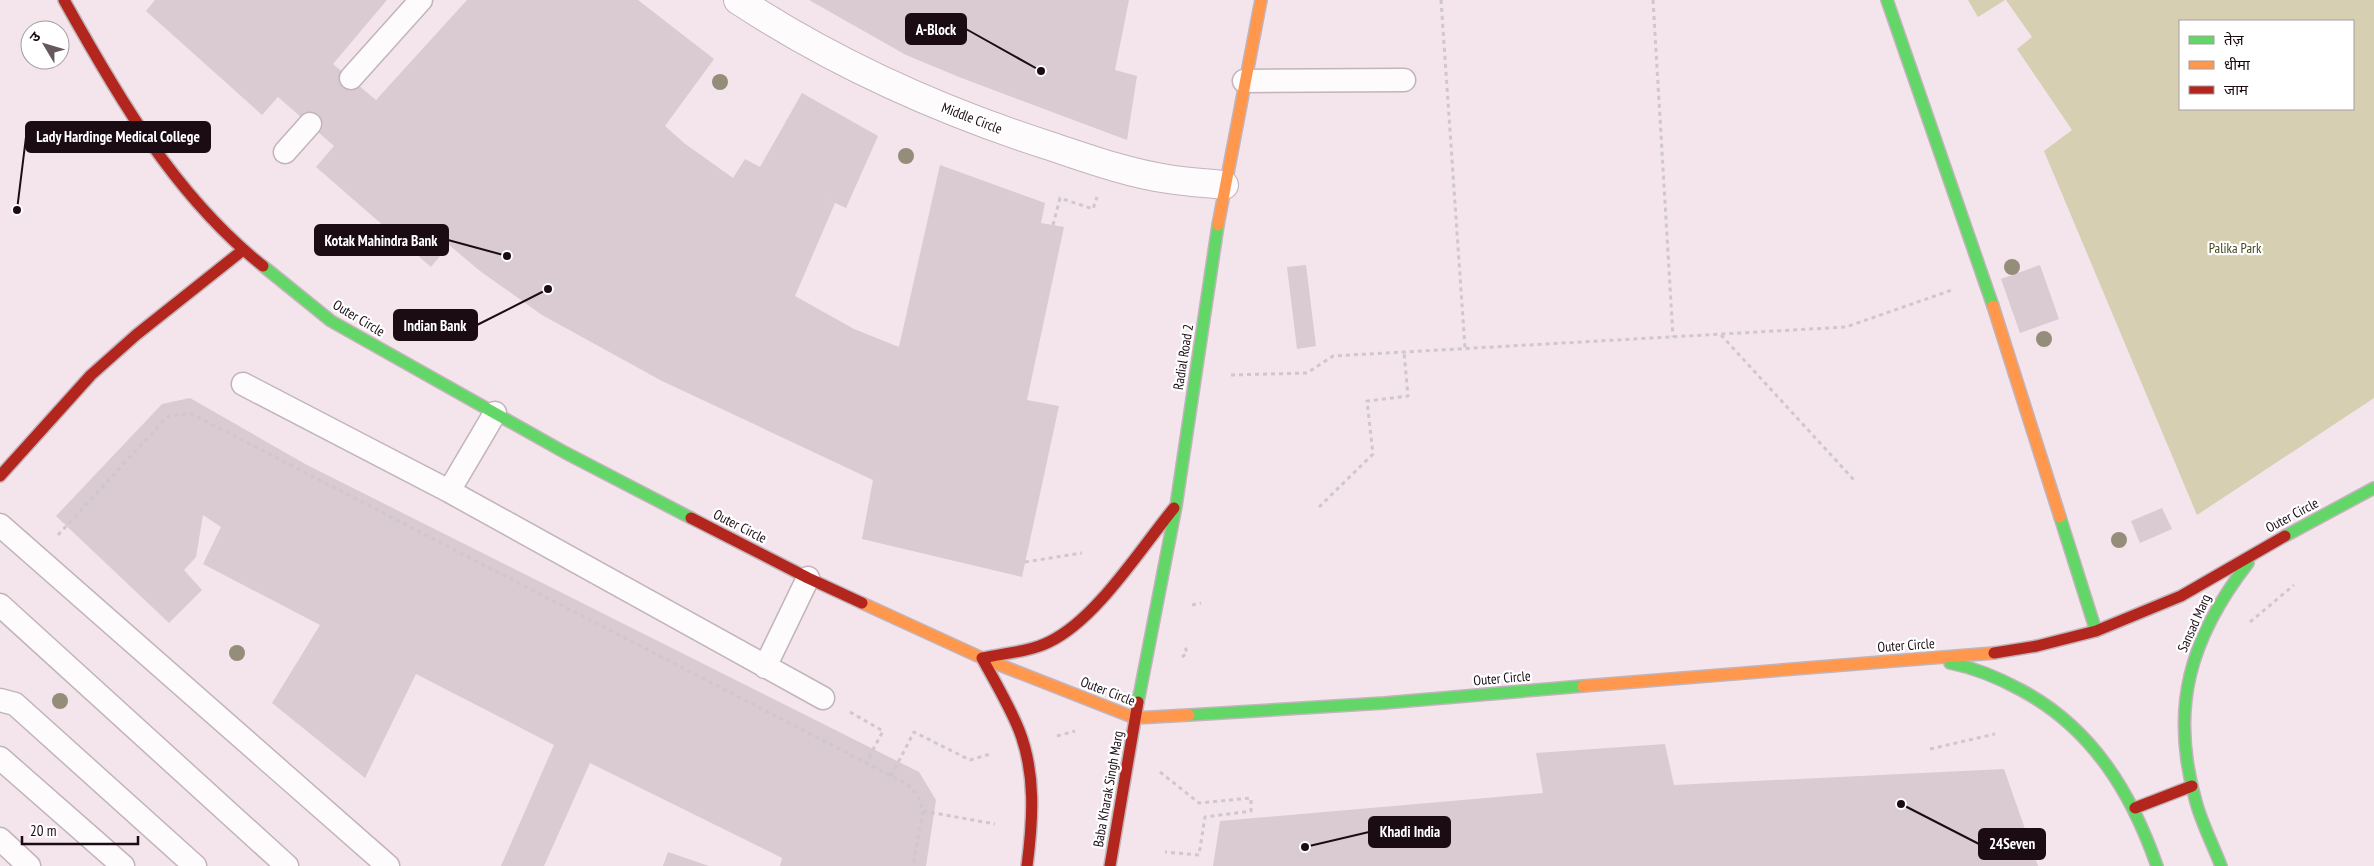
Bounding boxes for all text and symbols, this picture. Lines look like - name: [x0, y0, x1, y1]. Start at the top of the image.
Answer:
- callout: A-Block: [906, 14, 966, 44]
- north arrow: [20, 20, 70, 70]
- text: A-Block: [915, 20, 957, 39]
- legend: [2179, 20, 2354, 110]
- text: उ: [25, 28, 45, 46]
- text: तेज़: [2224, 30, 2245, 49]
- text: धीमा: [2224, 55, 2251, 74]
- text: जाम: [2224, 80, 2249, 99]
- street label: Middle Circle: [939, 98, 1005, 138]
- callout: Lady Hardinge Medical College: [26, 122, 210, 152]
- text: Lady Hardinge Medical College: [36, 127, 200, 146]
- callout: Kotak Mahindra Bank: [315, 225, 448, 255]
- text: Kotak Mahindra Bank: [324, 231, 438, 250]
- park label: Palika Park: [2209, 239, 2262, 257]
- street label: Outer Circle: [330, 296, 388, 341]
- callout: Indian Bank: [394, 310, 477, 340]
- text: Indian Bank: [404, 316, 467, 335]
- street label: Radial Road 2: [1169, 323, 1197, 391]
- street label: Outer Circle: [2262, 493, 2322, 536]
- street label: Outer Circle: [710, 505, 770, 547]
- street label: Sansad Marg: [2173, 591, 2215, 655]
- street label: Outer Circle: [1877, 634, 1935, 656]
- street label: Outer Circle: [1473, 667, 1532, 689]
- street label: Outer Circle: [1078, 672, 1138, 710]
- street label: Baba Kharak Singh Marg: [1089, 729, 1127, 849]
- scale bar: [22, 814, 139, 846]
- callout: Khadi India: [1369, 817, 1450, 847]
- text: 20 m: [30, 821, 56, 840]
- text: Khadi India: [1380, 822, 1440, 841]
- callout: 24Seven: [1979, 829, 2045, 859]
- text: 24Seven: [1989, 834, 2035, 853]

